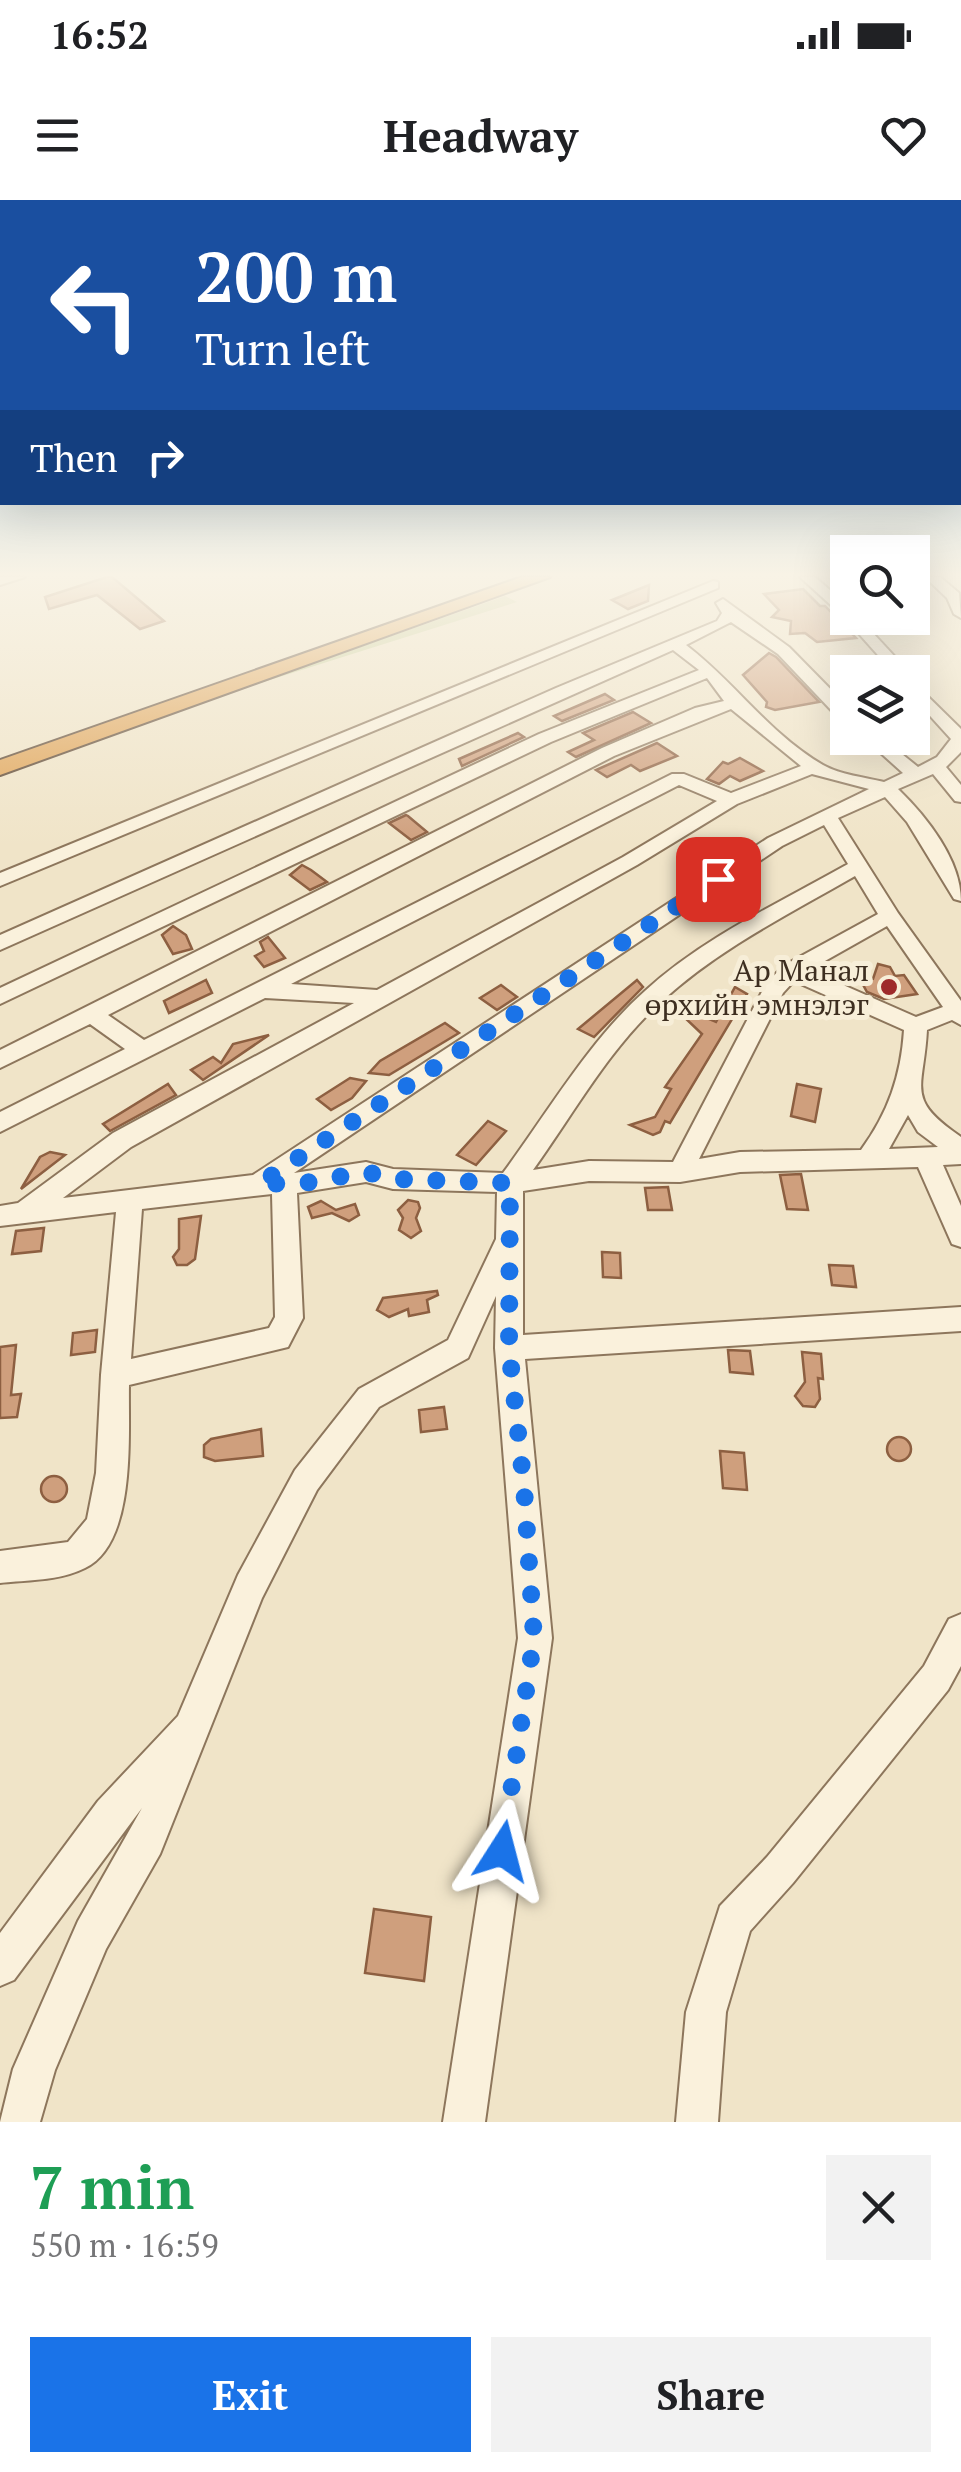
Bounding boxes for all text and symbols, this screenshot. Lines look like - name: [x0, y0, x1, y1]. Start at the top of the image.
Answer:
- text: 16:52: [50, 10, 149, 60]
- text: Headway: [383, 105, 578, 165]
- icon: menu: [30, 108, 85, 163]
- icon: heart: [876, 108, 931, 163]
- text: 200 m: [195, 229, 397, 322]
- icon: left: [30, 240, 160, 370]
- text: Turn left: [195, 318, 370, 378]
- icon: right: [138, 430, 193, 485]
- text: Then: [30, 433, 118, 483]
- map controls: [830, 535, 930, 755]
- button: search: [830, 535, 930, 635]
- button: layers: [830, 655, 930, 755]
- pin: [676, 837, 761, 922]
- icon: arrive: [691, 852, 746, 907]
- place label: Ар Манал өрхийн эмнэлэг: [645, 950, 869, 1024]
- marker: Ар Манал өрхийн эмнэлэг: [878, 976, 900, 998]
- position arrow: [450, 1799, 554, 1903]
- text: 7 min: [30, 2147, 194, 2226]
- button: close: [826, 2155, 931, 2260]
- text: 550 m · 16:59: [30, 2224, 218, 2266]
- button: Exit: [30, 2337, 471, 2452]
- button: Share: [491, 2337, 931, 2452]

